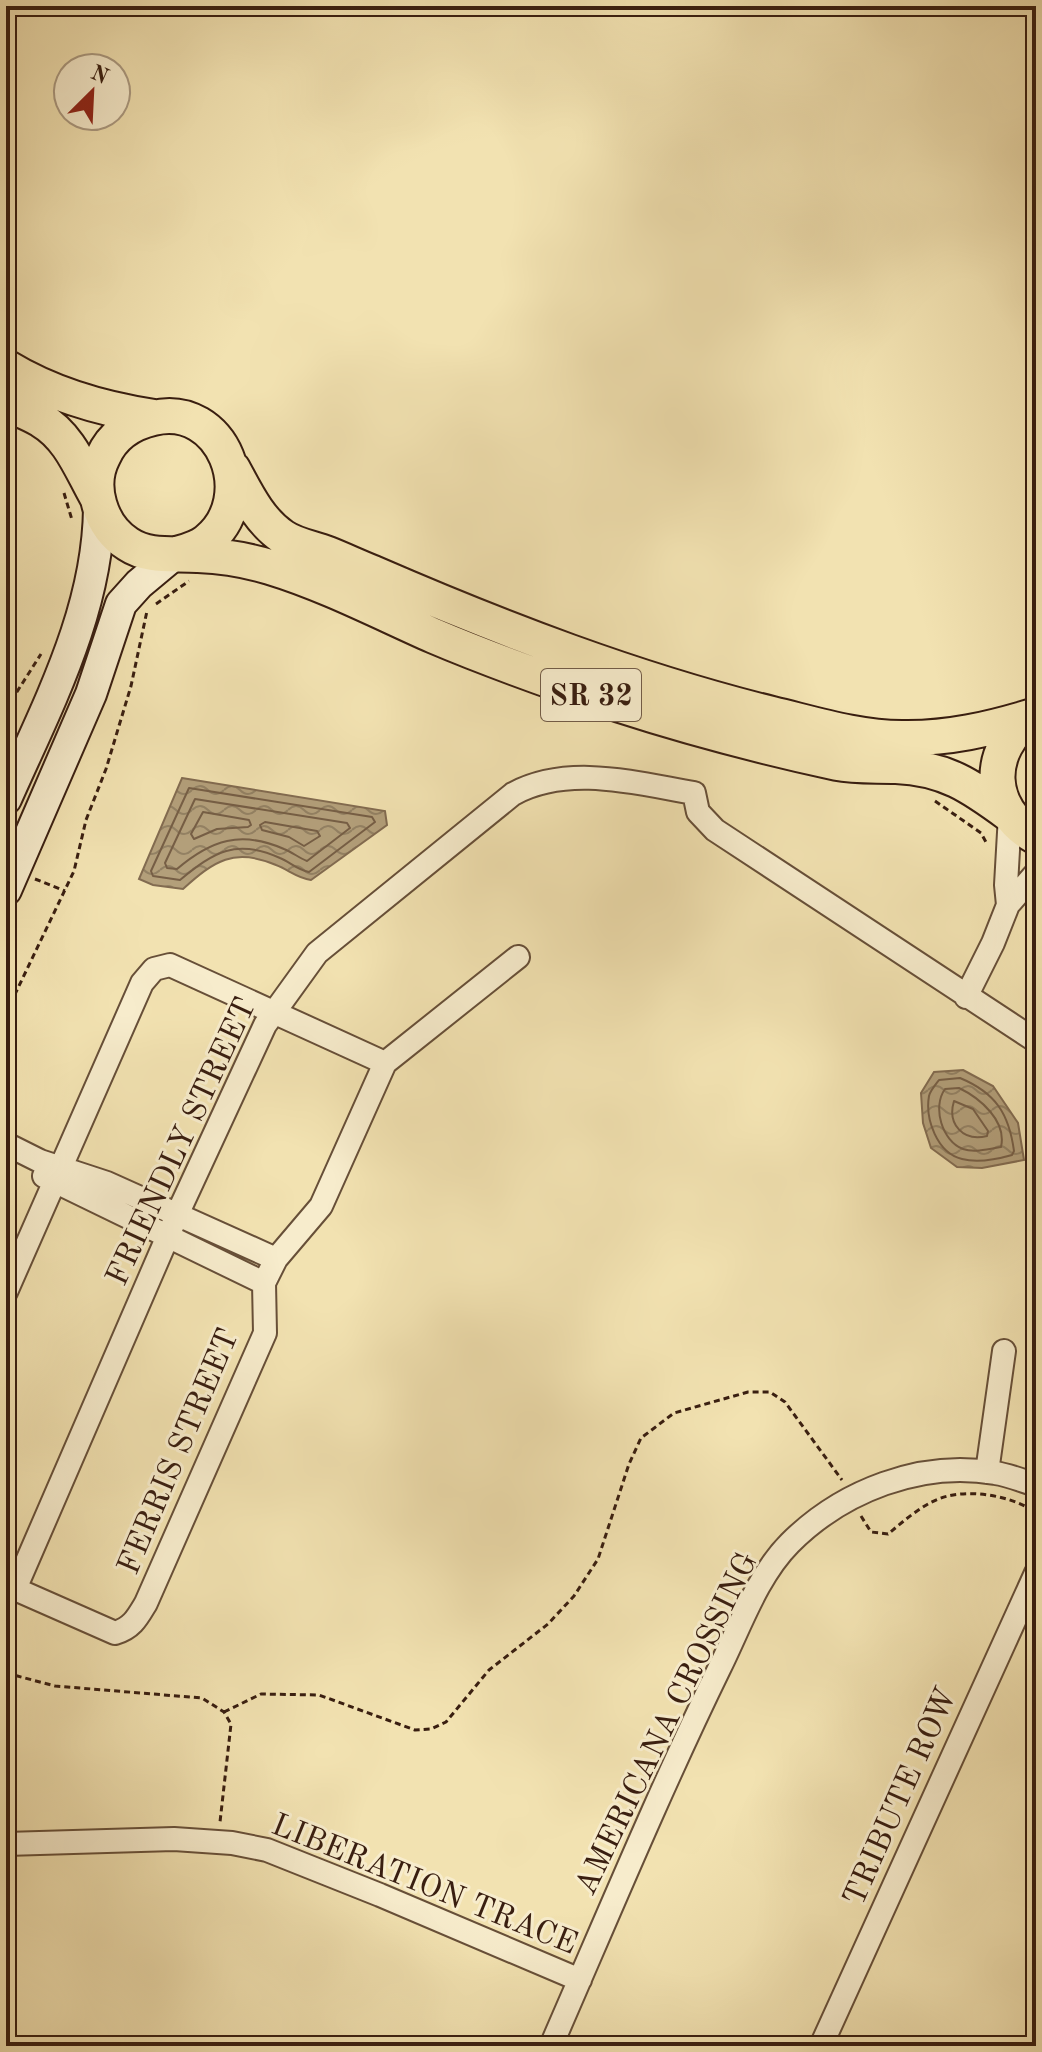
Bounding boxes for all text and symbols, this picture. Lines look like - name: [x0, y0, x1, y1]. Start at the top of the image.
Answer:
- north arrow: [52, 52, 132, 132]
- text: N: [87, 62, 112, 89]
- road number: SR 32: [541, 669, 641, 721]
- street label: FRIENDLY STREET: [102, 994, 263, 1291]
- street label: FERRIS STREET: [114, 1325, 246, 1580]
- street label: AMERICANA CROSSING: [571, 1548, 765, 1901]
- street label: TRIBUTE ROW: [839, 1683, 964, 1911]
- street label: LIBERATION TRACE: [267, 1810, 581, 1962]

